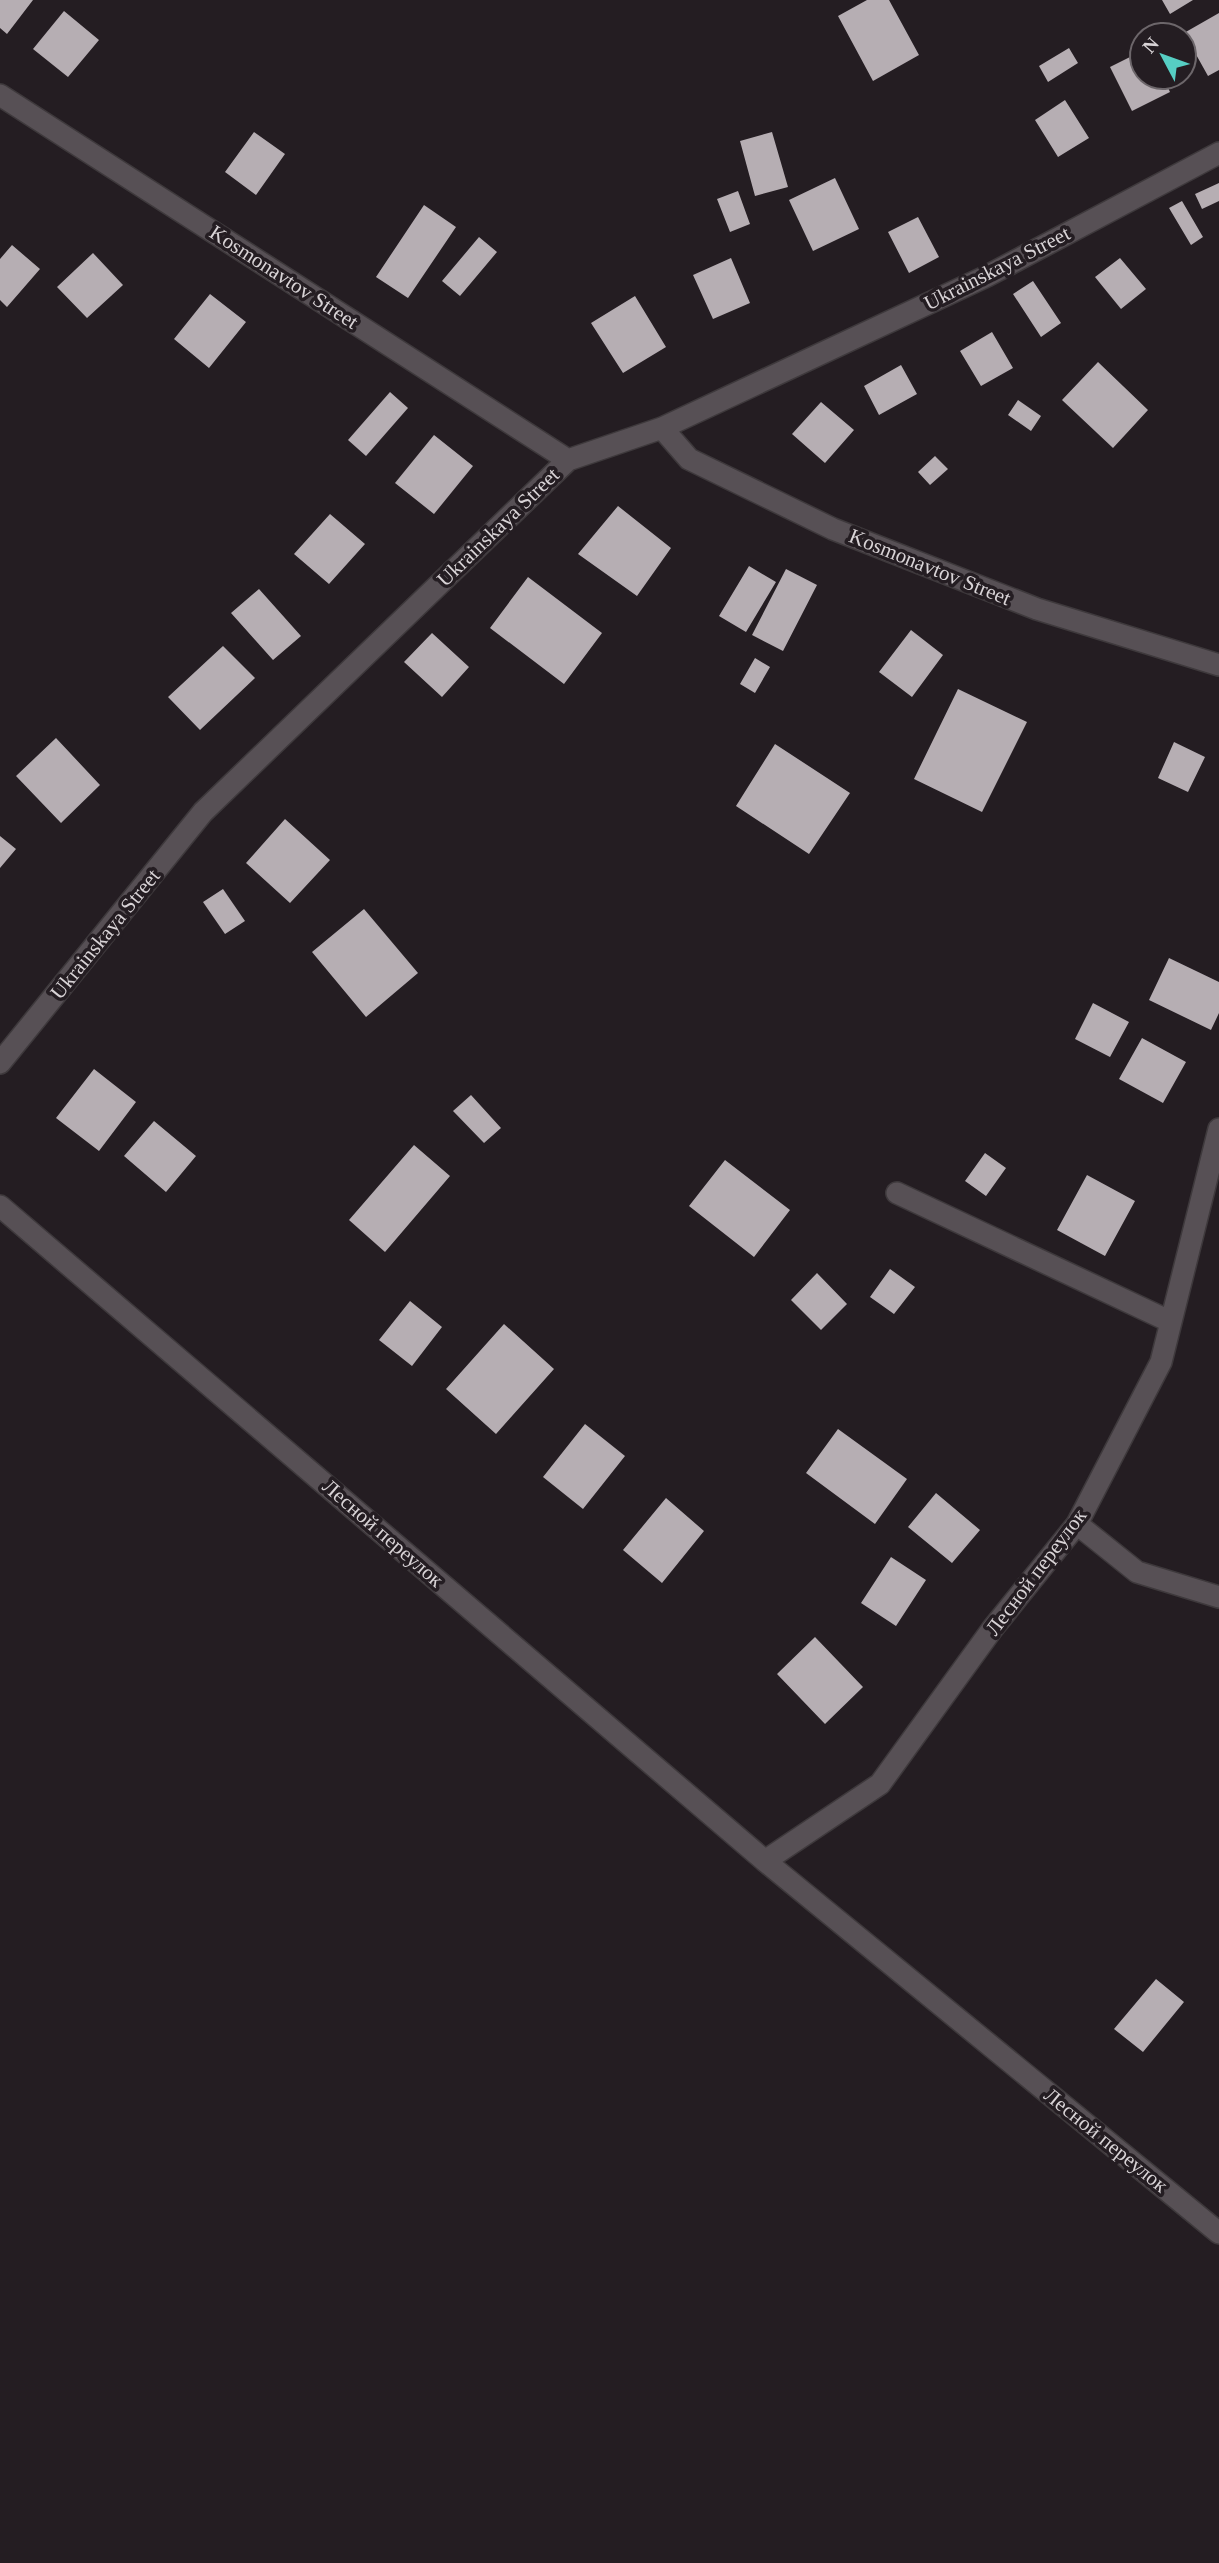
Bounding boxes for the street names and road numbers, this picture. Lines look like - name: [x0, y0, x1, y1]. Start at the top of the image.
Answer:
- street label: Kosmonavtov Street: [205, 220, 363, 334]
- street label: Ukrainskaya Street: [920, 221, 1074, 315]
- street label: Ukrainskaya Street: [432, 463, 564, 591]
- street label: Kosmonavtov Street: [846, 524, 1014, 610]
- street label: Ukrainskaya Street: [45, 864, 165, 1004]
- street label: Лесной переулок: [318, 1474, 449, 1592]
- street label: Лесной переулок: [981, 1503, 1092, 1640]
- street label: Лесной переулок: [1039, 2083, 1173, 2198]

